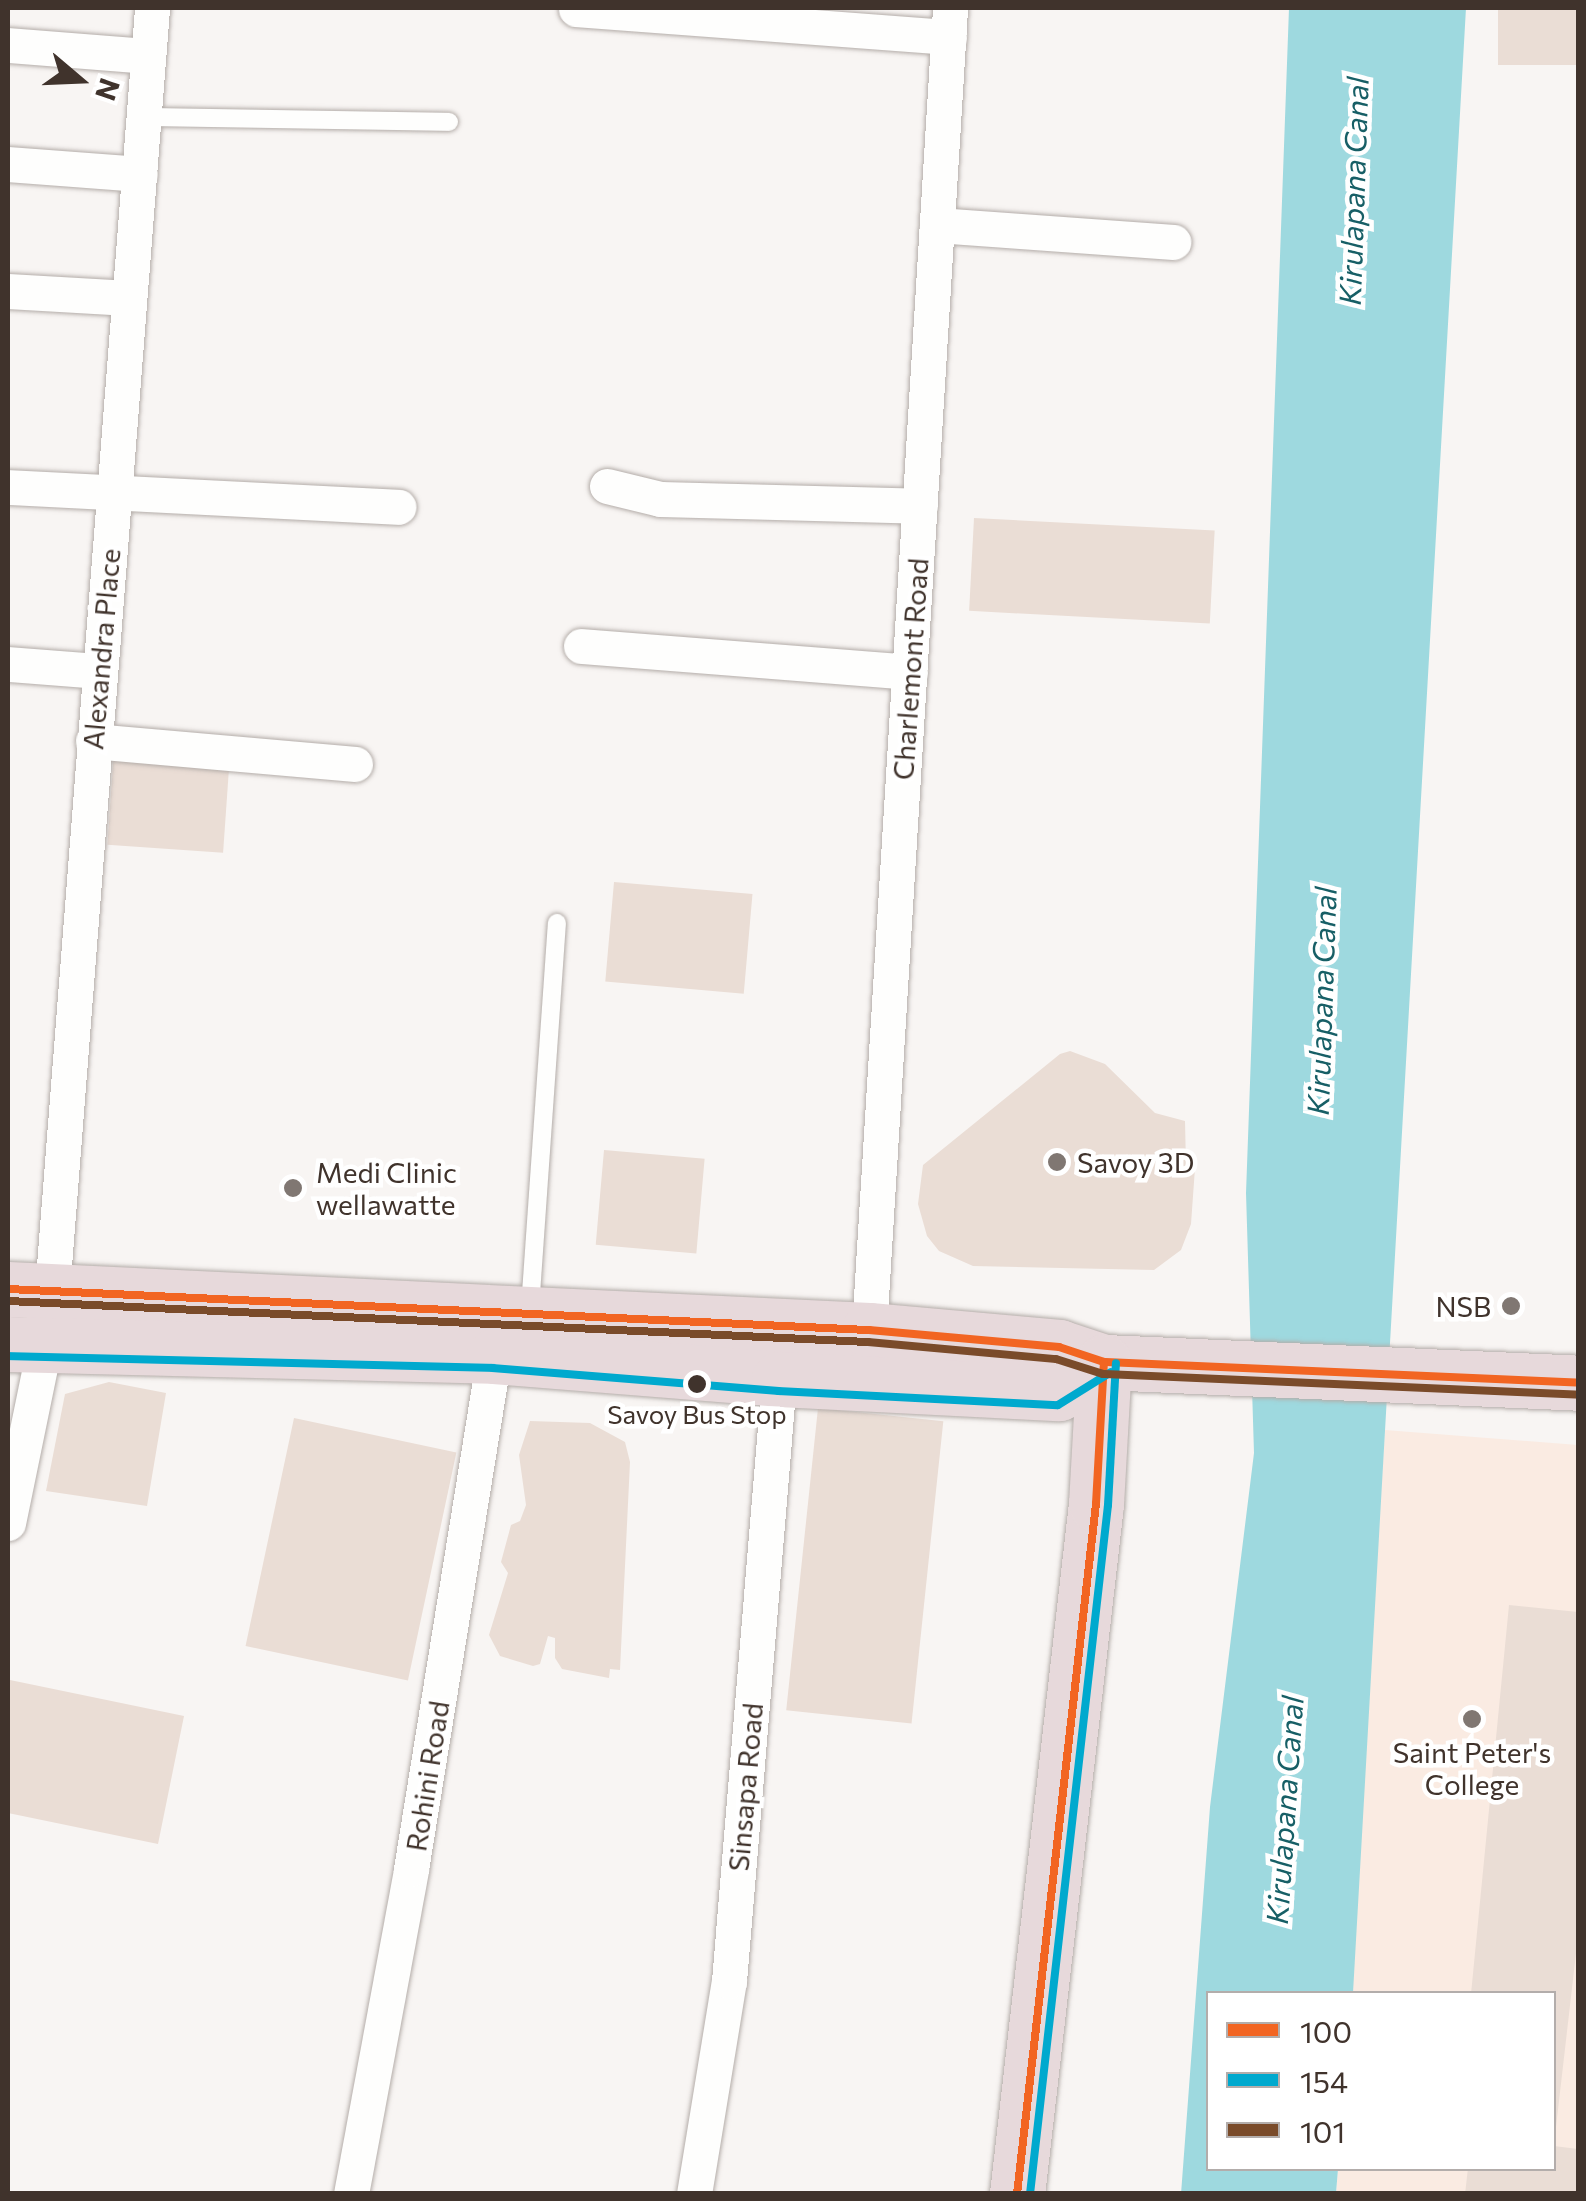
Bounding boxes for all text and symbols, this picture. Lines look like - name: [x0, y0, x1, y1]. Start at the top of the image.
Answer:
- north arrow: [30, 30, 130, 130]
- text: N: [89, 74, 128, 105]
- water label: Kirulapana Canal: [1331, 76, 1375, 306]
- street label: Alexandra Place: [75, 547, 127, 751]
- street label: Charlemont Road: [885, 557, 935, 781]
- water label: Kirulapana Canal: [1299, 886, 1343, 1116]
- place label: Savoy 3D: [1077, 1145, 1194, 1179]
- marker: Savoy 3D: [1046, 1151, 1068, 1173]
- place label: Medi Clinic wellawatte: [316, 1155, 457, 1221]
- marker: Medi Clinic wellawatte: [280, 1175, 306, 1201]
- place label: NSB: [1435, 1289, 1491, 1323]
- marker: NSB: [1500, 1295, 1522, 1317]
- marker: Savoy Bus Stop: [687, 1374, 707, 1394]
- place label: Savoy Bus Stop: [607, 1398, 787, 1430]
- water label: Kirulapana Canal: [1258, 1695, 1310, 1925]
- street label: Rohini Road: [399, 1698, 455, 1854]
- street label: Sinsapa Road: [721, 1701, 769, 1873]
- marker: Saint Peter's College: [1461, 1708, 1483, 1730]
- place label: Saint Peter's College: [1393, 1735, 1551, 1801]
- legend: [1206, 1991, 1556, 2171]
- text: 100: [1300, 2012, 1352, 2049]
- text: 154: [1300, 2062, 1348, 2099]
- text: 101: [1300, 2112, 1345, 2149]

